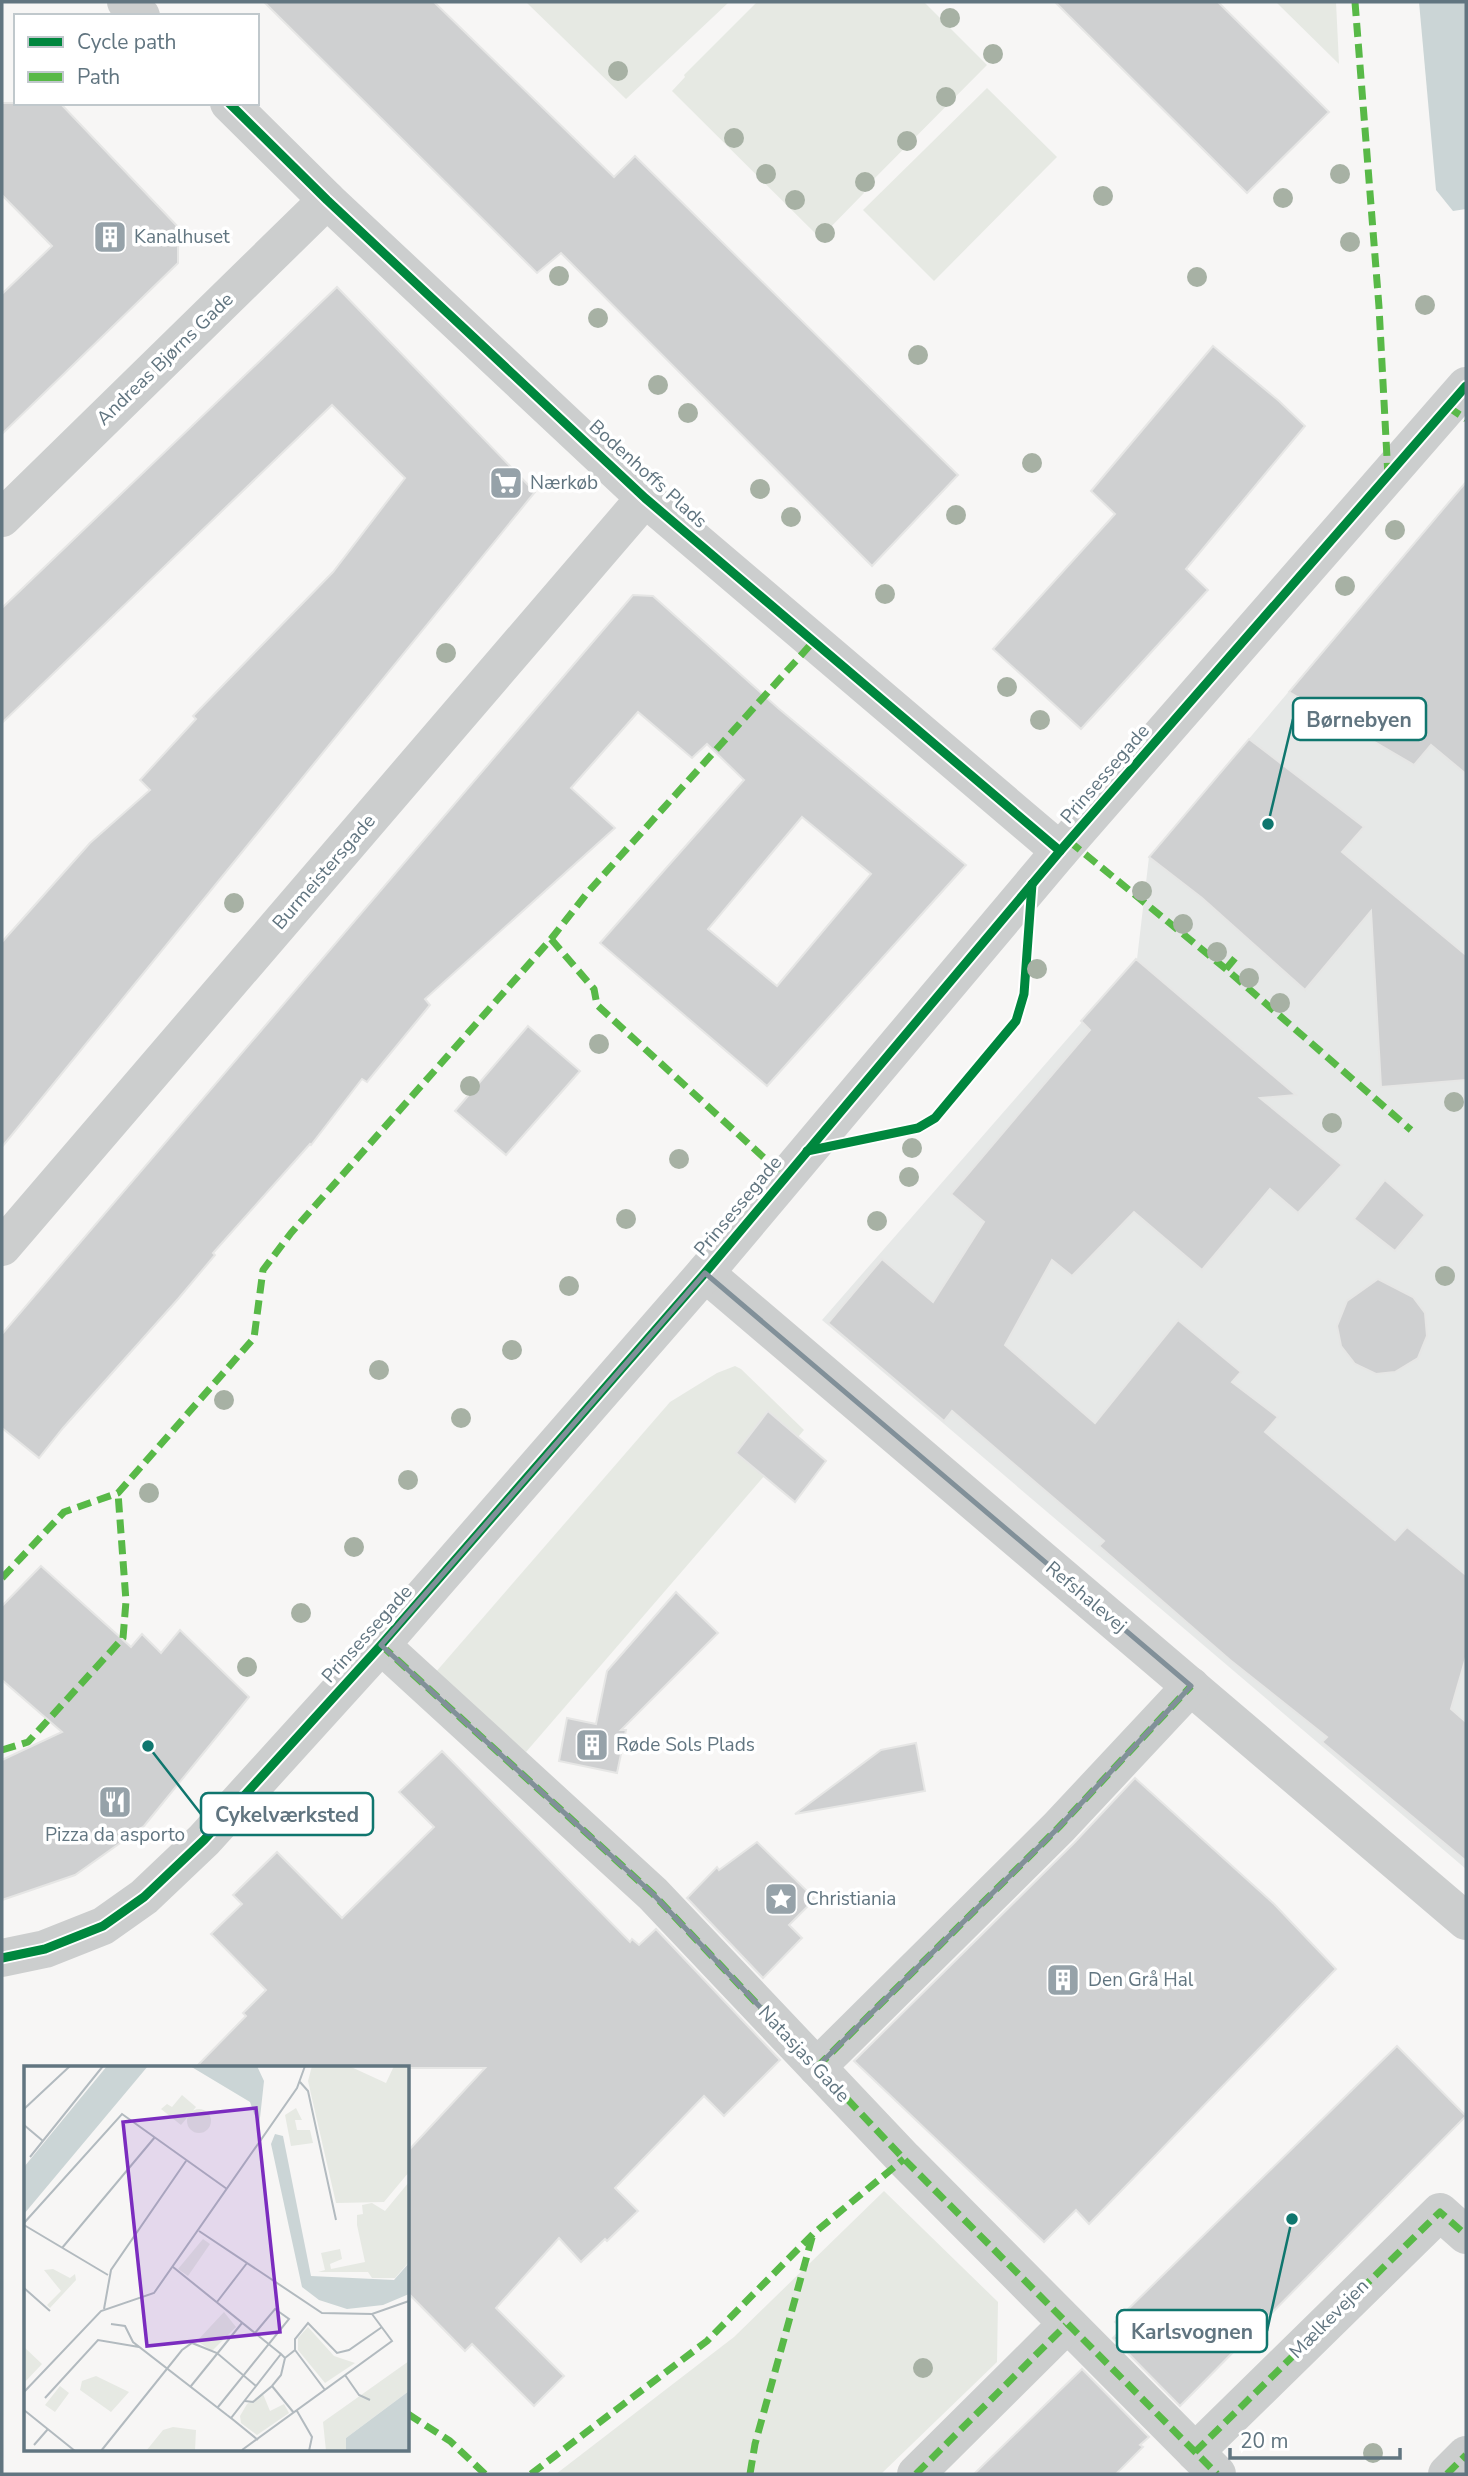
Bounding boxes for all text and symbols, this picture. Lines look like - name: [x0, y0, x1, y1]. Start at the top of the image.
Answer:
- legend: [14, 14, 259, 105]
- text: Cycle path: [77, 28, 176, 56]
- text: Path: [77, 63, 120, 91]
- building icon: Kanalhuset: [91, 218, 129, 256]
- place label: Kanalhuset: [134, 224, 230, 250]
- street label: Andreas Bjørns Gade: [91, 287, 239, 431]
- street label: Bodenhoffs Plads: [583, 414, 713, 534]
- supermarket icon: Nærkøb: [487, 464, 525, 502]
- place label: Nærkøb: [530, 470, 598, 496]
- callout: Børnebyen: [1293, 698, 1426, 740]
- text: Børnebyen: [1306, 706, 1412, 734]
- street label: Prinsessegade: [1055, 719, 1155, 829]
- street label: Burmeistersgade: [267, 809, 381, 935]
- street label: Prinsessegade: [688, 1150, 788, 1262]
- street label: Refshalevej: [1040, 1555, 1132, 1639]
- street label: Prinsessegade: [316, 1579, 418, 1689]
- building icon: Røde Sols Plads: [573, 1726, 611, 1764]
- place label: Røde Sols Plads: [616, 1732, 755, 1758]
- restaurant icon: Pizza da asporto: [96, 1783, 134, 1821]
- callout: Cykelværksted: [201, 1793, 373, 1835]
- text: Cykelværksted: [215, 1801, 359, 1829]
- place label: Pizza da asporto: [45, 1822, 185, 1848]
- place icon: Christiania: [762, 1880, 800, 1918]
- place label: Christiania: [806, 1886, 896, 1912]
- building icon: Den Grå Hal: [1044, 1961, 1082, 1999]
- place label: Den Grå Hal: [1088, 1967, 1194, 1993]
- street label: Natasjas Gade: [752, 2000, 856, 2108]
- inset map: [24, 2066, 410, 2452]
- street label: Mælkevejen: [1284, 2274, 1374, 2364]
- callout: Karlsvognen: [1117, 2310, 1267, 2352]
- text: Karlsvognen: [1131, 2318, 1253, 2346]
- scale bar: [1230, 2416, 1400, 2460]
- text: 20 m: [1240, 2427, 1289, 2455]

